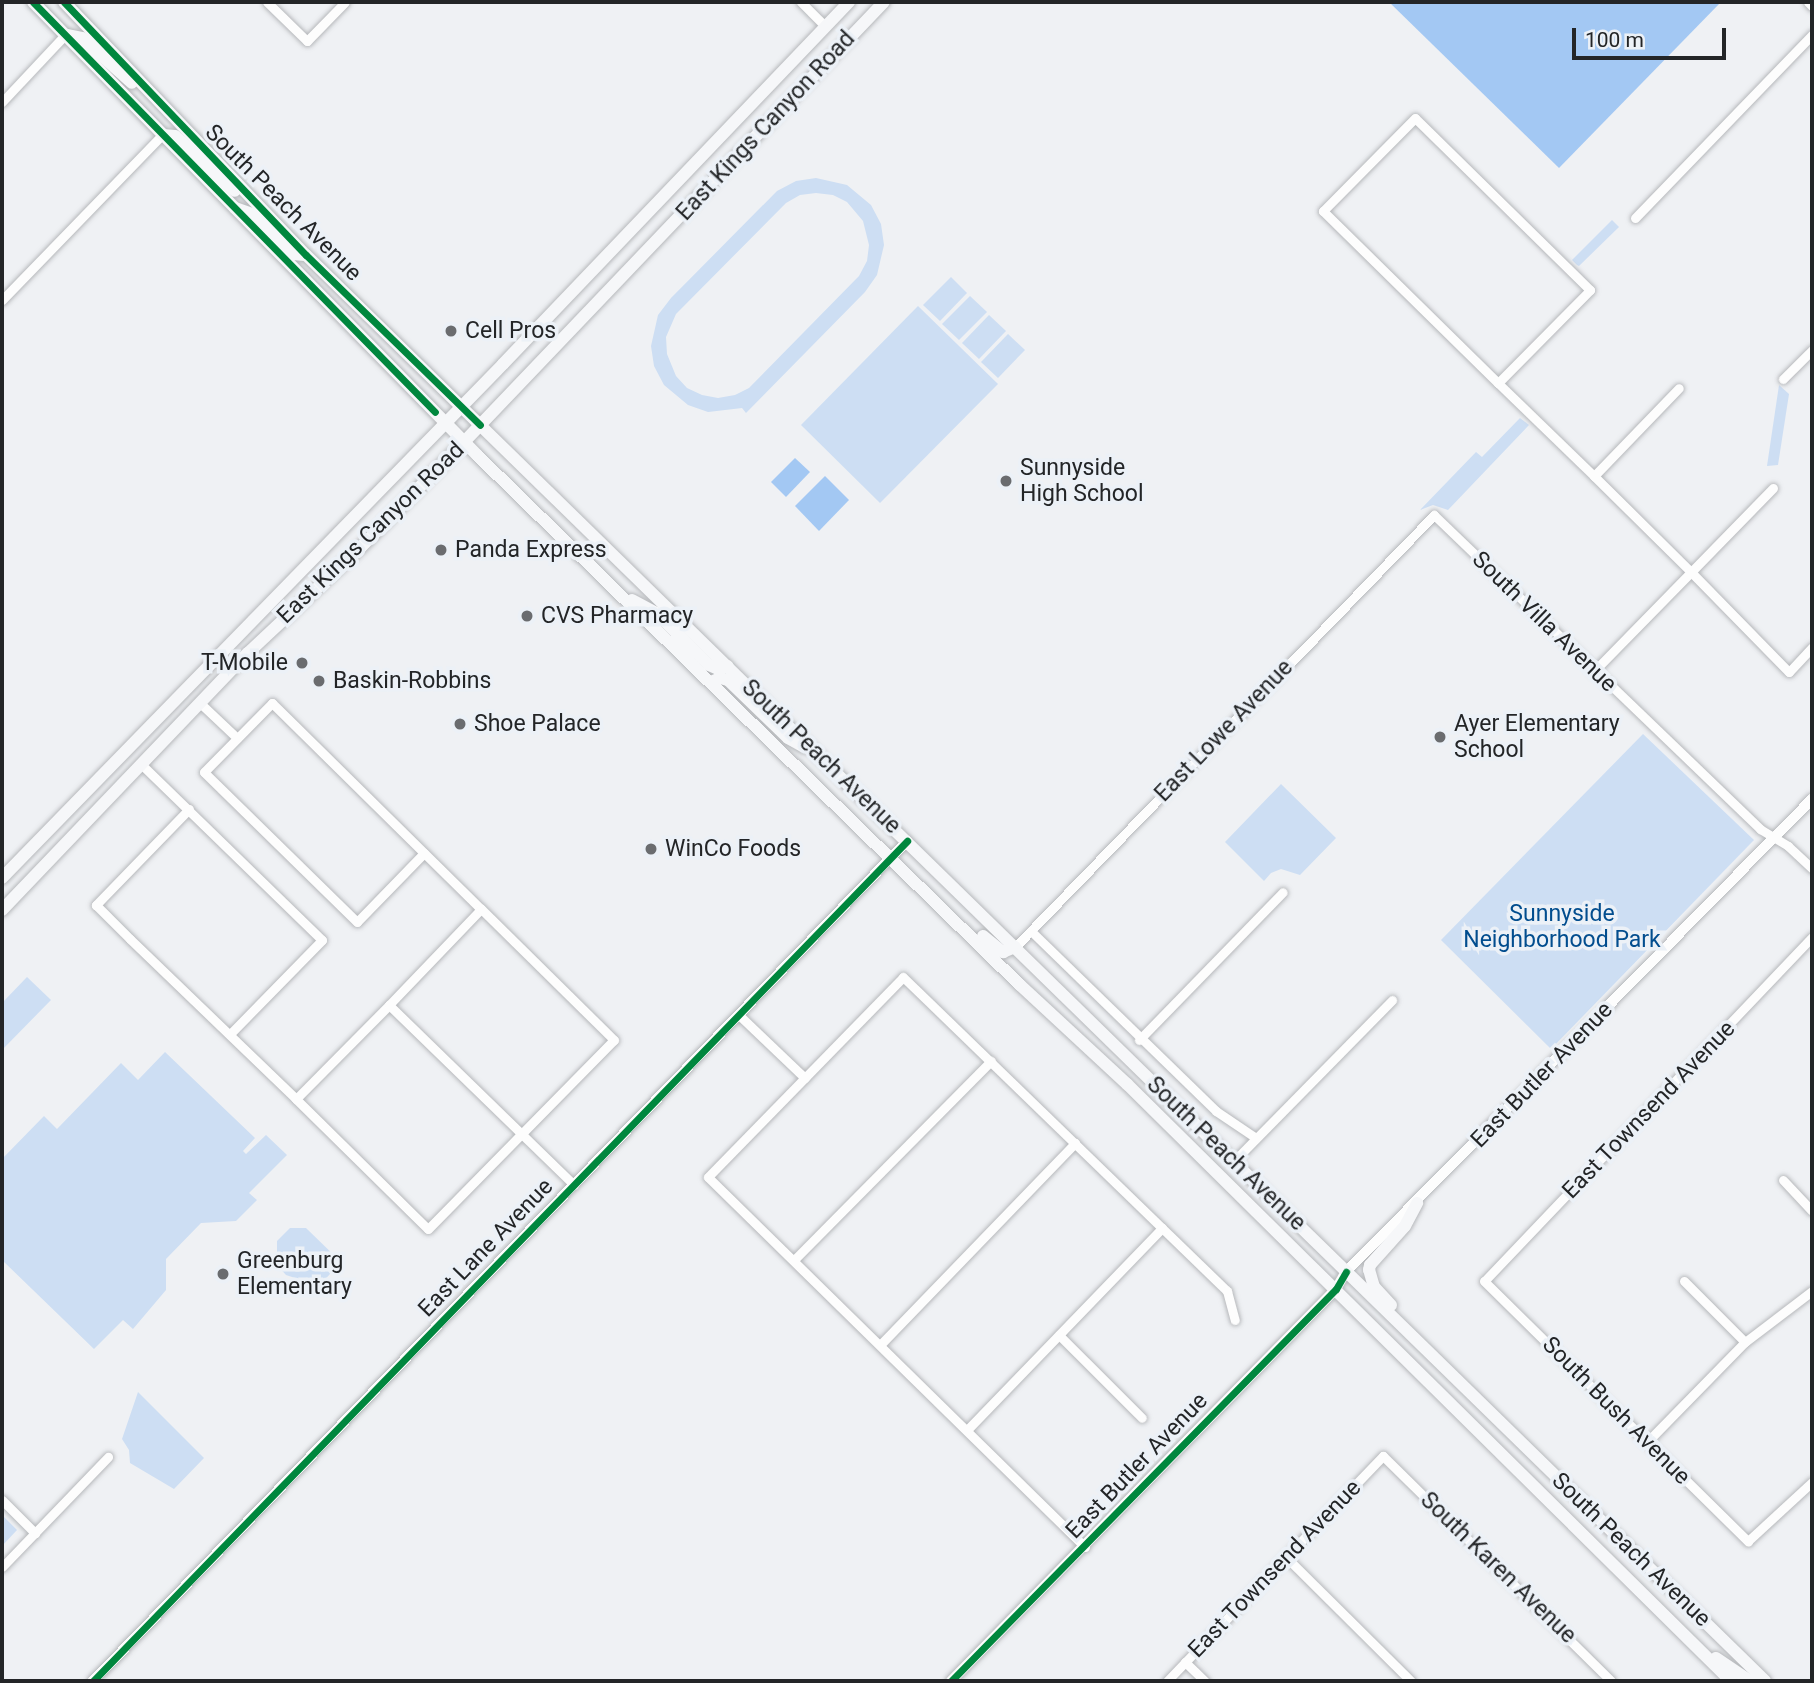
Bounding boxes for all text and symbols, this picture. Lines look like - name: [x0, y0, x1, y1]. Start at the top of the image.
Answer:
- scale bar: [1576, 14, 1730, 58]
- street label: East Kings Canyon Road: [671, 26, 861, 226]
- text: 100 m: [1585, 28, 1644, 52]
- street label: South Peach Avenue: [199, 119, 367, 287]
- place label: Cell Pros: [465, 317, 556, 345]
- marker: Cell Pros: [443, 323, 459, 339]
- street label: East Kings Canyon Road: [272, 437, 470, 629]
- place label: Sunnyside High School: [1020, 454, 1143, 508]
- marker: Sunnyside High School: [998, 473, 1014, 489]
- place label: Panda Express: [455, 536, 607, 564]
- marker: Panda Express: [433, 542, 449, 558]
- street label: South Villa Avenue: [1466, 546, 1622, 698]
- place label: CVS Pharmacy: [541, 602, 693, 630]
- marker: CVS Pharmacy: [519, 608, 535, 624]
- place label: T-Mobile: [201, 649, 288, 677]
- street label: East Lowe Avenue: [1149, 654, 1299, 808]
- marker: T-Mobile: [294, 655, 310, 671]
- place label: Baskin-Robbins: [333, 667, 491, 695]
- marker: Baskin-Robbins: [311, 673, 327, 689]
- street label: South Peach Avenue: [736, 674, 906, 840]
- place label: Shoe Palace: [474, 710, 601, 738]
- place label: Ayer Elementary School: [1454, 710, 1620, 764]
- marker: Shoe Palace: [452, 716, 468, 732]
- marker: Ayer Elementary School: [1432, 729, 1448, 745]
- place label: WinCo Foods: [665, 835, 801, 863]
- marker: WinCo Foods: [643, 841, 659, 857]
- park label: Sunnyside Neighborhood Park: [1463, 900, 1661, 954]
- street label: East Butler Avenue: [1465, 996, 1619, 1154]
- street label: East Townsend Avenue: [1557, 1015, 1741, 1205]
- street label: South Peach Avenue: [1141, 1071, 1311, 1237]
- street label: East Lane Avenue: [413, 1173, 559, 1323]
- place label: Greenburg Elementary: [237, 1247, 352, 1301]
- marker: Greenburg Elementary: [215, 1266, 231, 1282]
- street label: South Bush Avenue: [1536, 1331, 1696, 1491]
- street label: East Butler Avenue: [1060, 1387, 1214, 1545]
- street label: South Peach Avenue: [1546, 1467, 1716, 1633]
- street label: East Townsend Avenue: [1183, 1474, 1367, 1664]
- street label: South Karen Avenue: [1414, 1487, 1582, 1649]

